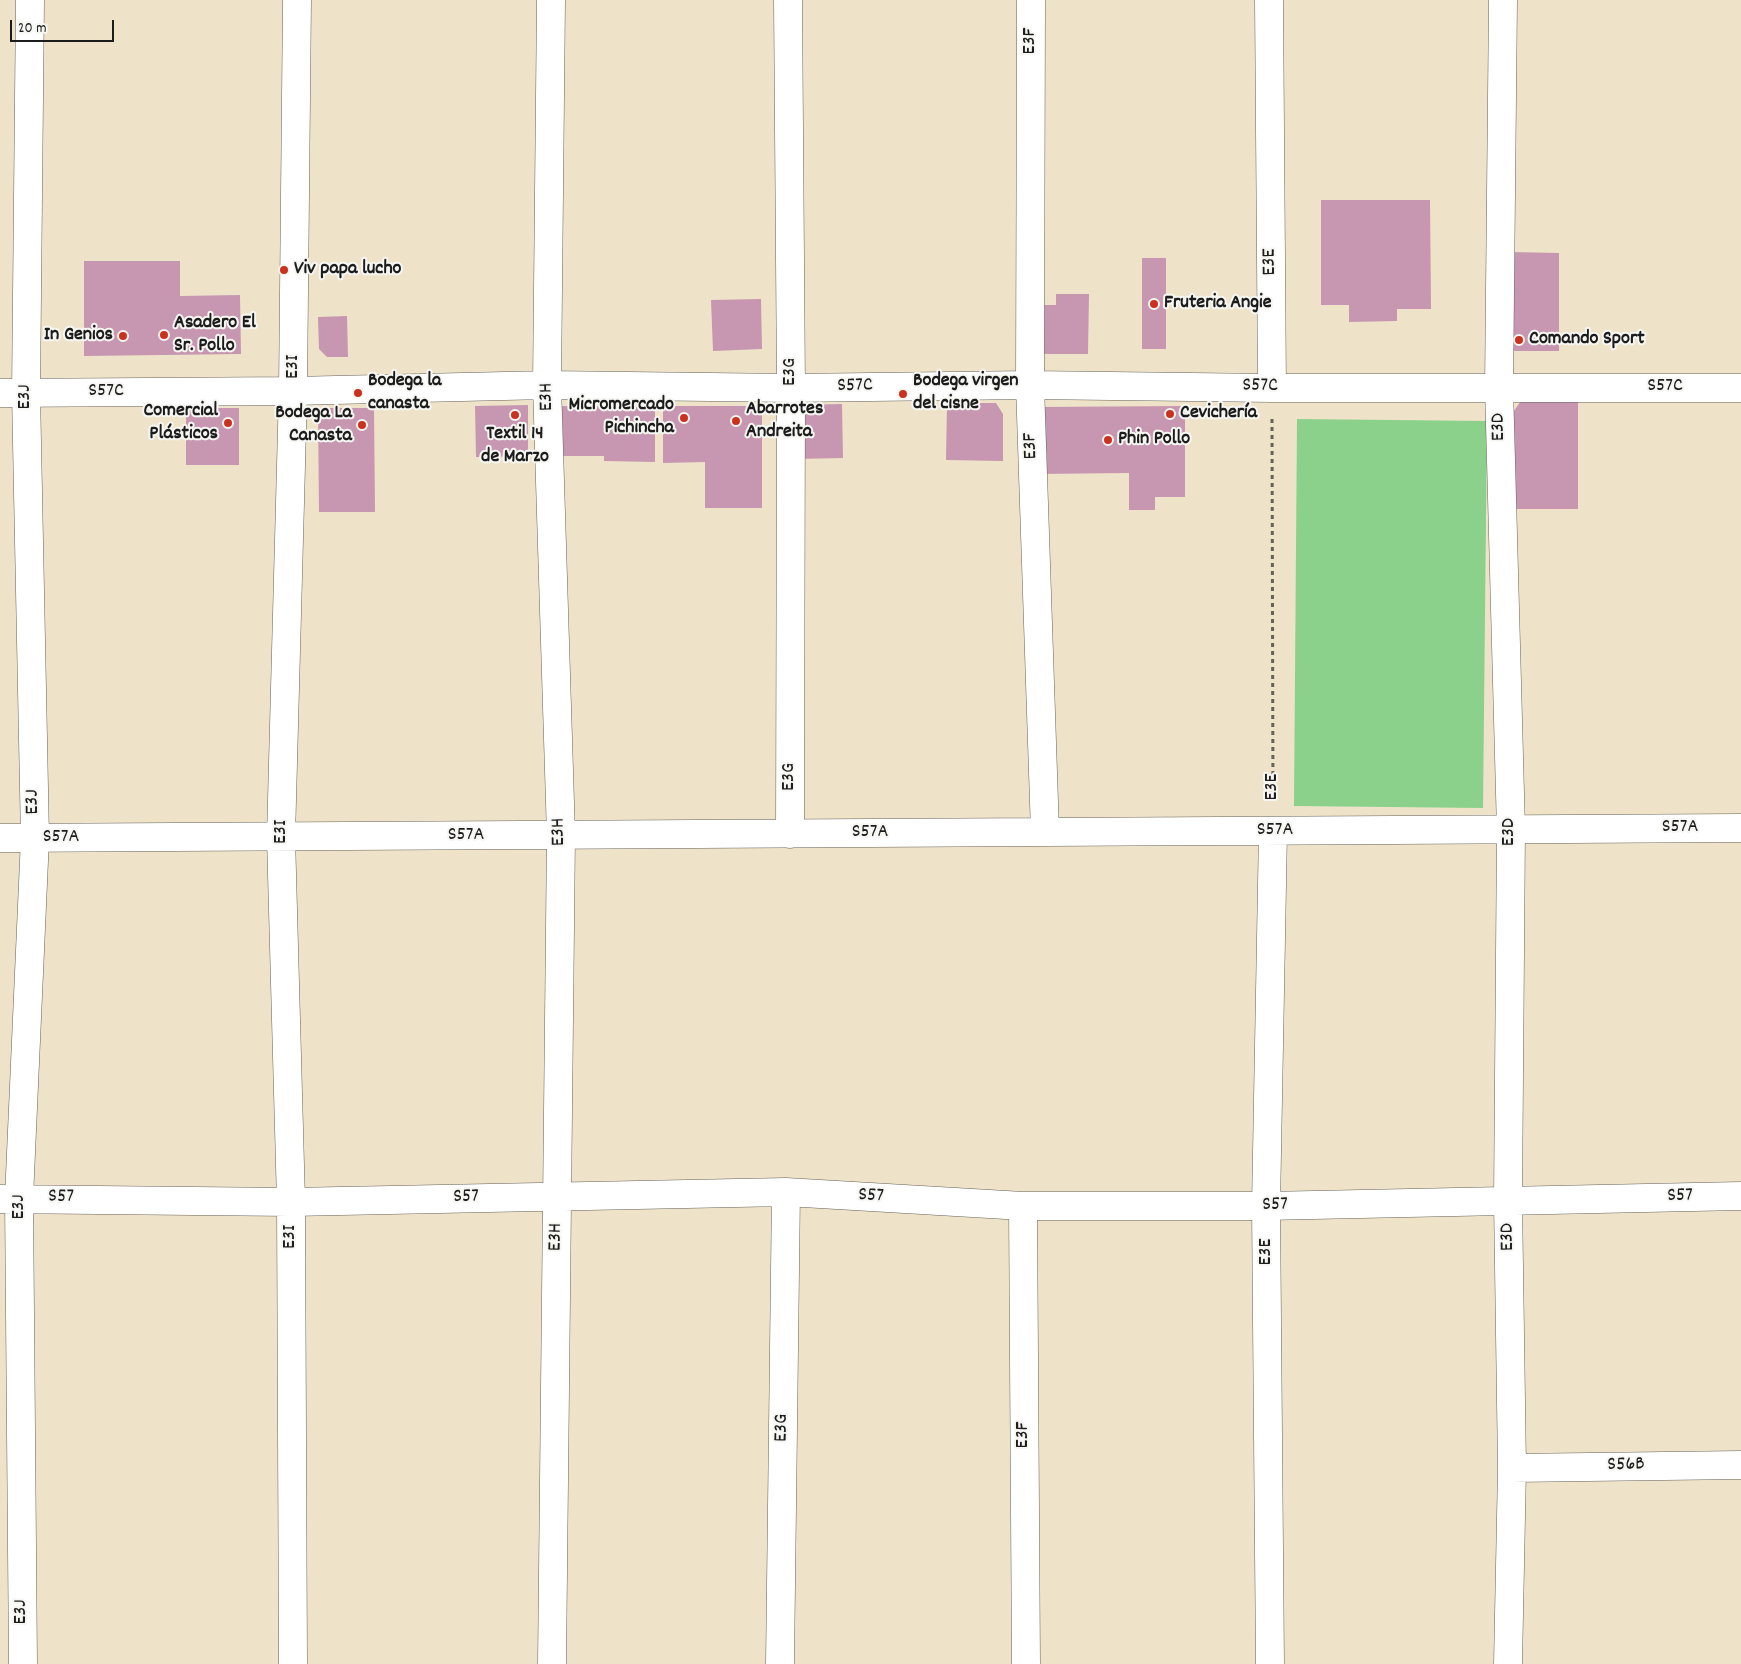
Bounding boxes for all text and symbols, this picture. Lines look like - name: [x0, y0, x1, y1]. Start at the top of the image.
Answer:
- scale bar: [12, 10, 116, 42]
- text: 20 m: [18, 18, 46, 40]
- street label: E3F: [1019, 28, 1043, 54]
- street label: E3E: [1259, 248, 1283, 276]
- place label: Viv papa lucho: [294, 258, 401, 282]
- marker: Viv papa lucho: [278, 264, 290, 276]
- place label: Fruteria Angie: [1164, 292, 1272, 316]
- marker: Fruteria Angie: [1148, 298, 1160, 310]
- place label: Asadero El Sr. Pollo: [174, 312, 256, 359]
- place label: In Genios: [44, 324, 113, 348]
- place label: Comando Sport: [1529, 328, 1645, 352]
- marker: Asadero El Sr. Pollo: [158, 329, 170, 341]
- marker: In Genios: [117, 330, 129, 342]
- marker: Comando Sport: [1513, 334, 1525, 346]
- street label: E3I: [282, 355, 306, 379]
- street label: E3G: [779, 358, 803, 386]
- place label: Bodega la canasta: [368, 370, 441, 417]
- place label: Bodega virgen del cisne: [913, 370, 1018, 417]
- street label: S57C: [837, 375, 873, 399]
- street label: S57C: [1242, 375, 1278, 399]
- street label: S57C: [1647, 375, 1683, 399]
- street label: S57C: [88, 380, 124, 404]
- street label: E3H: [536, 383, 560, 411]
- street label: E3J: [14, 384, 38, 410]
- marker: Bodega la canasta: [352, 387, 364, 399]
- marker: Bodega virgen del cisne: [897, 388, 909, 400]
- place label: Micromercado Pichincha: [569, 394, 674, 441]
- place label: Abarrotes Andreita: [746, 398, 823, 445]
- place label: Comercial Plásticos: [143, 400, 218, 447]
- place label: Bodega La Canasta: [275, 402, 352, 449]
- place label: Cevichería: [1180, 402, 1257, 426]
- marker: Cevichería: [1164, 408, 1176, 420]
- marker: Textil 14 de Marzo: [509, 409, 521, 421]
- marker: Micromercado Pichincha: [678, 412, 690, 424]
- street label: E3D: [1488, 413, 1512, 441]
- marker: Abarrotes Andreita: [730, 415, 742, 427]
- marker: Comercial Plásticos: [222, 417, 234, 429]
- marker: Bodega La Canasta: [356, 419, 368, 431]
- place label: Textil 14 de Marzo: [481, 423, 549, 470]
- place label: Phin Pollo: [1118, 428, 1190, 452]
- street label: E3F: [1020, 432, 1044, 460]
- marker: Phin Pollo: [1102, 434, 1114, 446]
- street label: E3G: [778, 763, 802, 791]
- street label: E3E: [1261, 773, 1285, 801]
- street label: E3J: [22, 789, 46, 815]
- street label: S57A: [1662, 816, 1698, 840]
- street label: E3H: [548, 818, 572, 846]
- street label: E3D: [1498, 818, 1522, 846]
- street label: S57A: [1257, 819, 1293, 843]
- street label: E3I: [270, 820, 294, 844]
- street label: S57A: [852, 821, 888, 845]
- street label: S57A: [448, 824, 484, 848]
- street label: S57A: [43, 826, 79, 850]
- street label: S57: [858, 1184, 884, 1210]
- street label: S57: [1667, 1185, 1693, 1209]
- street label: S57: [48, 1186, 74, 1210]
- street label: S57: [453, 1186, 479, 1210]
- street label: E3J: [8, 1194, 32, 1220]
- street label: S57: [1262, 1194, 1288, 1218]
- street label: E3H: [545, 1223, 569, 1251]
- street label: E3D: [1497, 1223, 1521, 1251]
- street label: E3I: [279, 1225, 303, 1249]
- street label: E3E: [1255, 1238, 1279, 1266]
- street label: E3G: [771, 1414, 795, 1442]
- street label: E3F: [1012, 1422, 1036, 1448]
- street label: S56B: [1607, 1454, 1645, 1478]
- street label: E3J: [10, 1599, 34, 1625]

